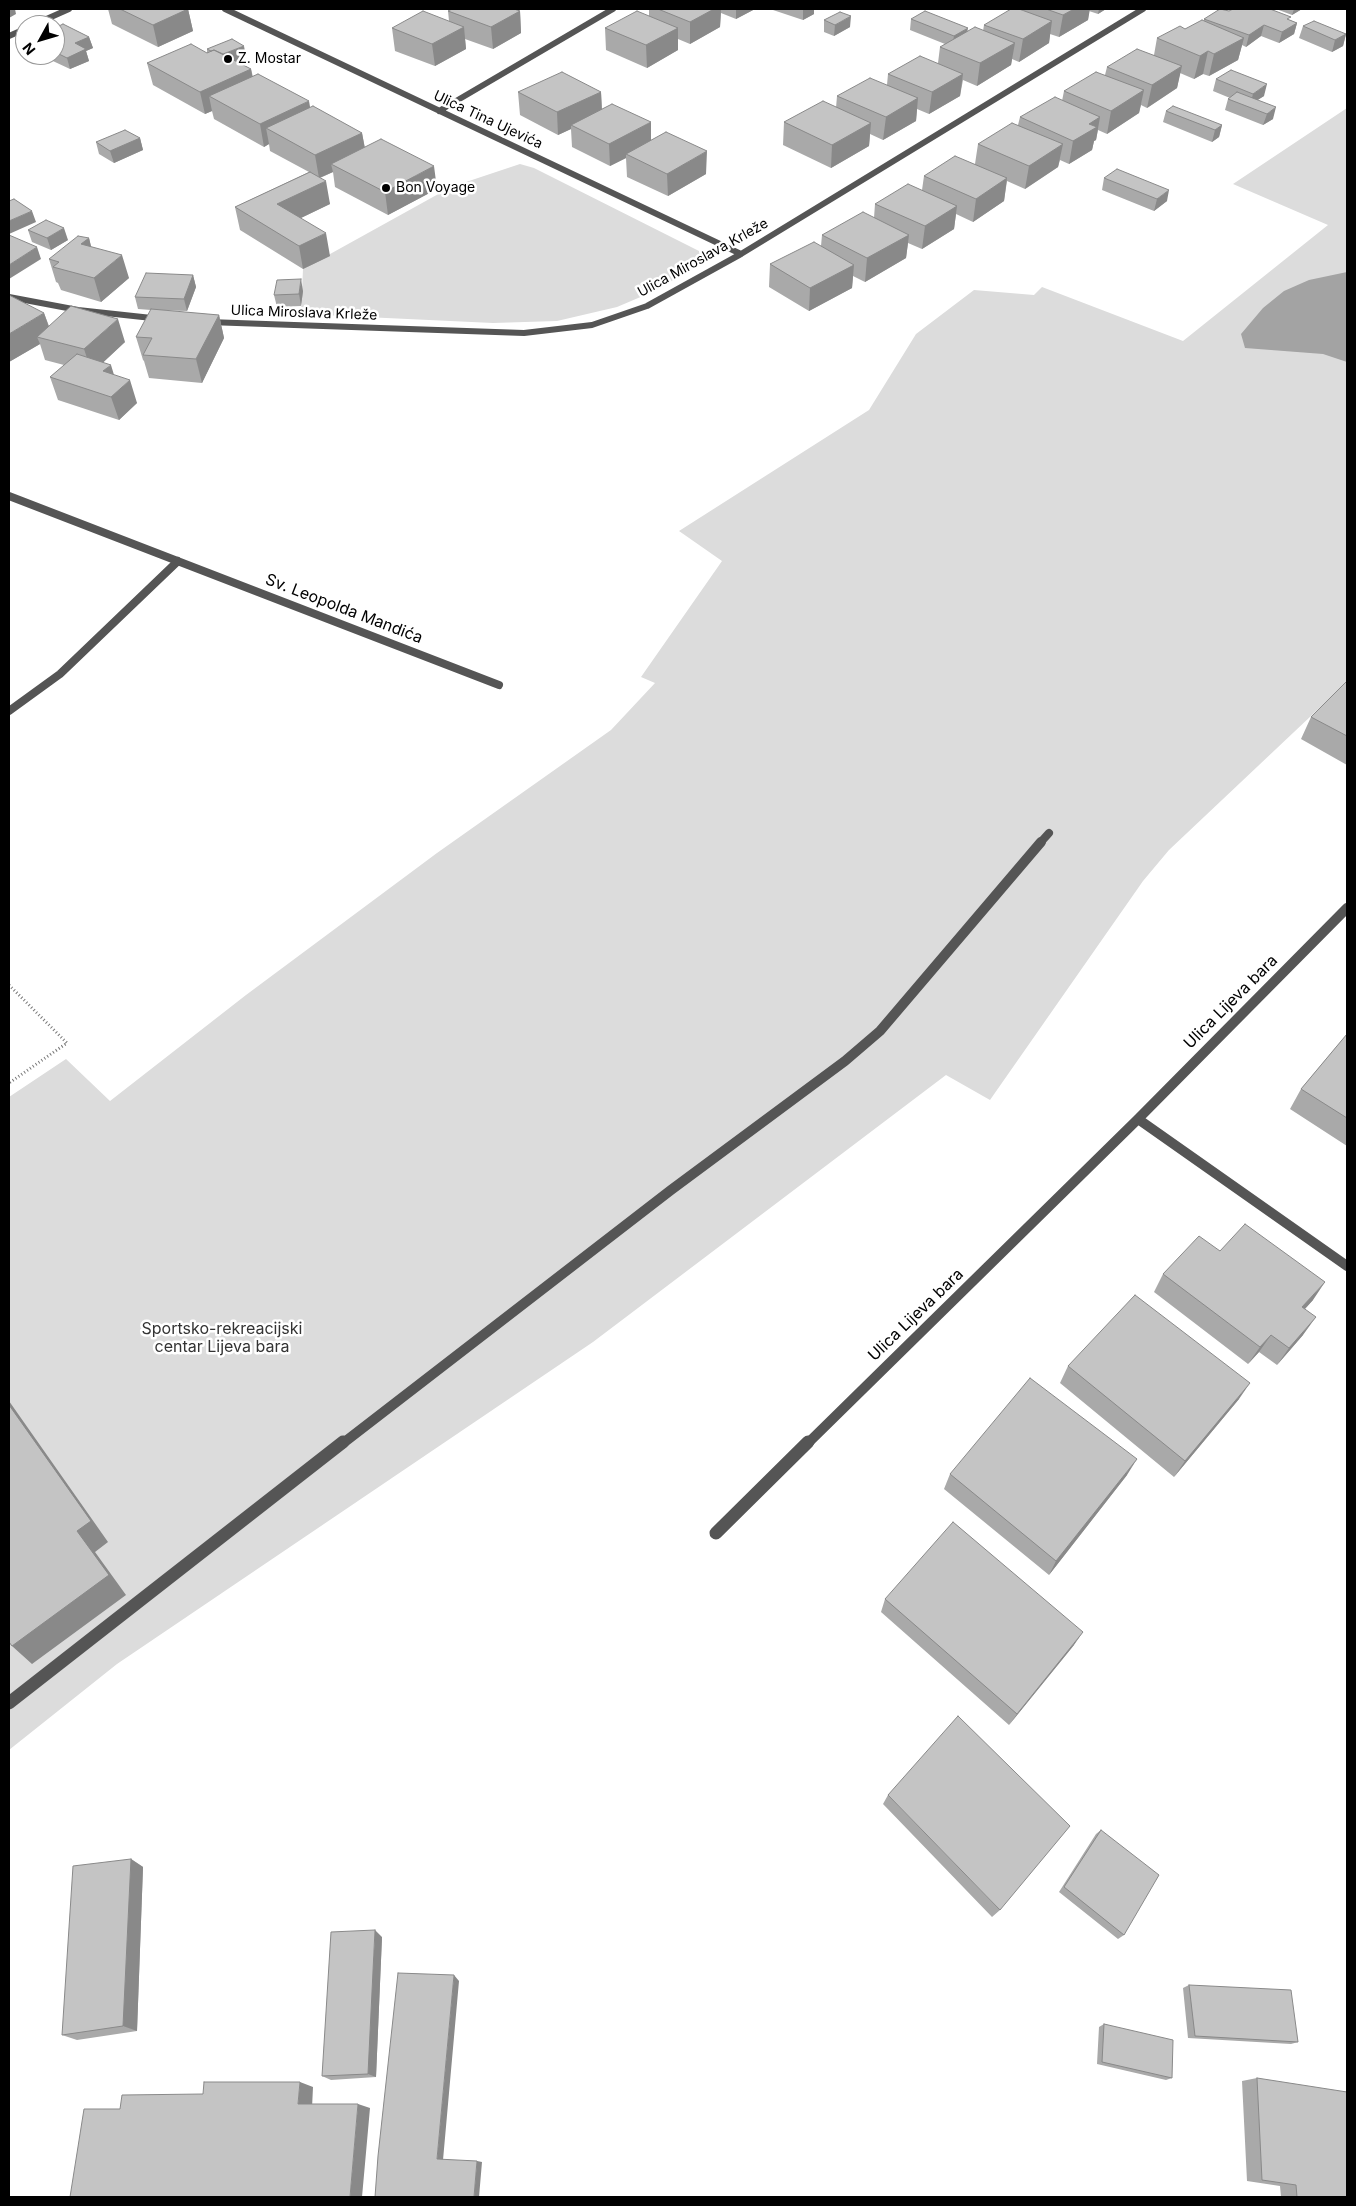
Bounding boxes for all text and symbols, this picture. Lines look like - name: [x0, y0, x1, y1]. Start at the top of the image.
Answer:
- north arrow: [15, 15, 65, 65]
- text: N: [19, 40, 39, 59]
- place label: Z. Mostar: [238, 51, 301, 67]
- marker: Z. Mostar: [222, 53, 234, 65]
- street label: Ulica Tina Ujevića: [431, 87, 545, 153]
- place label: Bon Voyage: [396, 180, 475, 196]
- marker: Bon Voyage: [380, 182, 392, 194]
- street label: Ulica Miroslava Krleže: [635, 215, 771, 301]
- street label: Ulica Miroslava Krleže: [230, 302, 378, 324]
- street label: Sv. Leopolda Mandića: [263, 570, 425, 648]
- street label: Ulica Lijeva bara: [1180, 951, 1282, 1053]
- street label: Ulica Lijeva bara: [865, 1265, 967, 1365]
- park label: Sportsko-rekreacijski centar Lijeva bara: [142, 1319, 302, 1357]

